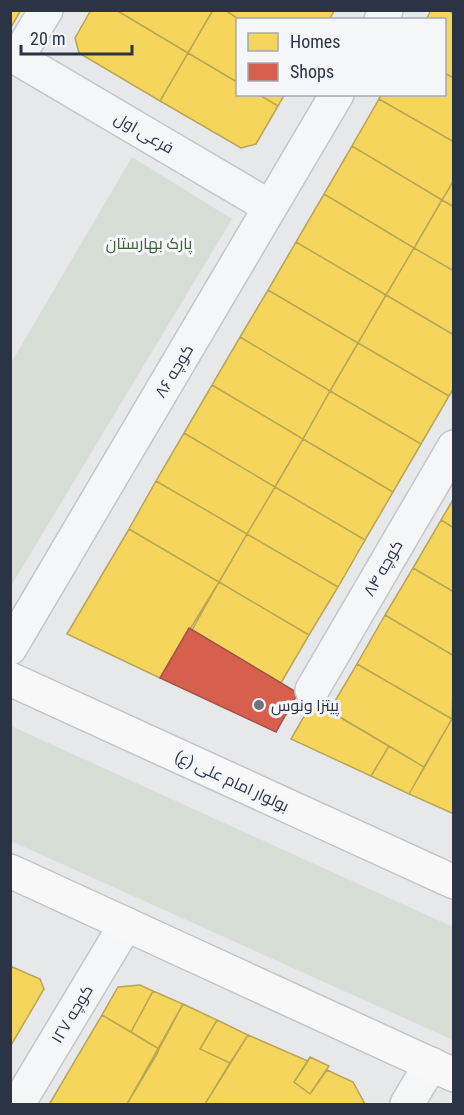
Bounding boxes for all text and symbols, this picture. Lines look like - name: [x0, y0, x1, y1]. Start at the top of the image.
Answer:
- scale bar: [21, 18, 132, 56]
- legend: [236, 18, 446, 96]
- text: 20 m: [30, 28, 65, 49]
- text: Homes: [290, 31, 340, 52]
- text: Shops: [290, 61, 334, 82]
- street label: فرعی اول: [110, 108, 177, 158]
- park label: پارک بهارستان: [106, 234, 193, 255]
- street label: کوچه ۸۶: [151, 341, 199, 402]
- street label: کوچه ۸۴: [359, 537, 408, 600]
- place label: پیتزا ونوس: [271, 696, 340, 717]
- marker: پیتزا ونوس: [252, 698, 266, 712]
- street label: بولوار امام علی (ع): [171, 746, 292, 818]
- street label: کوچه ۱۲۷: [47, 981, 98, 1048]

